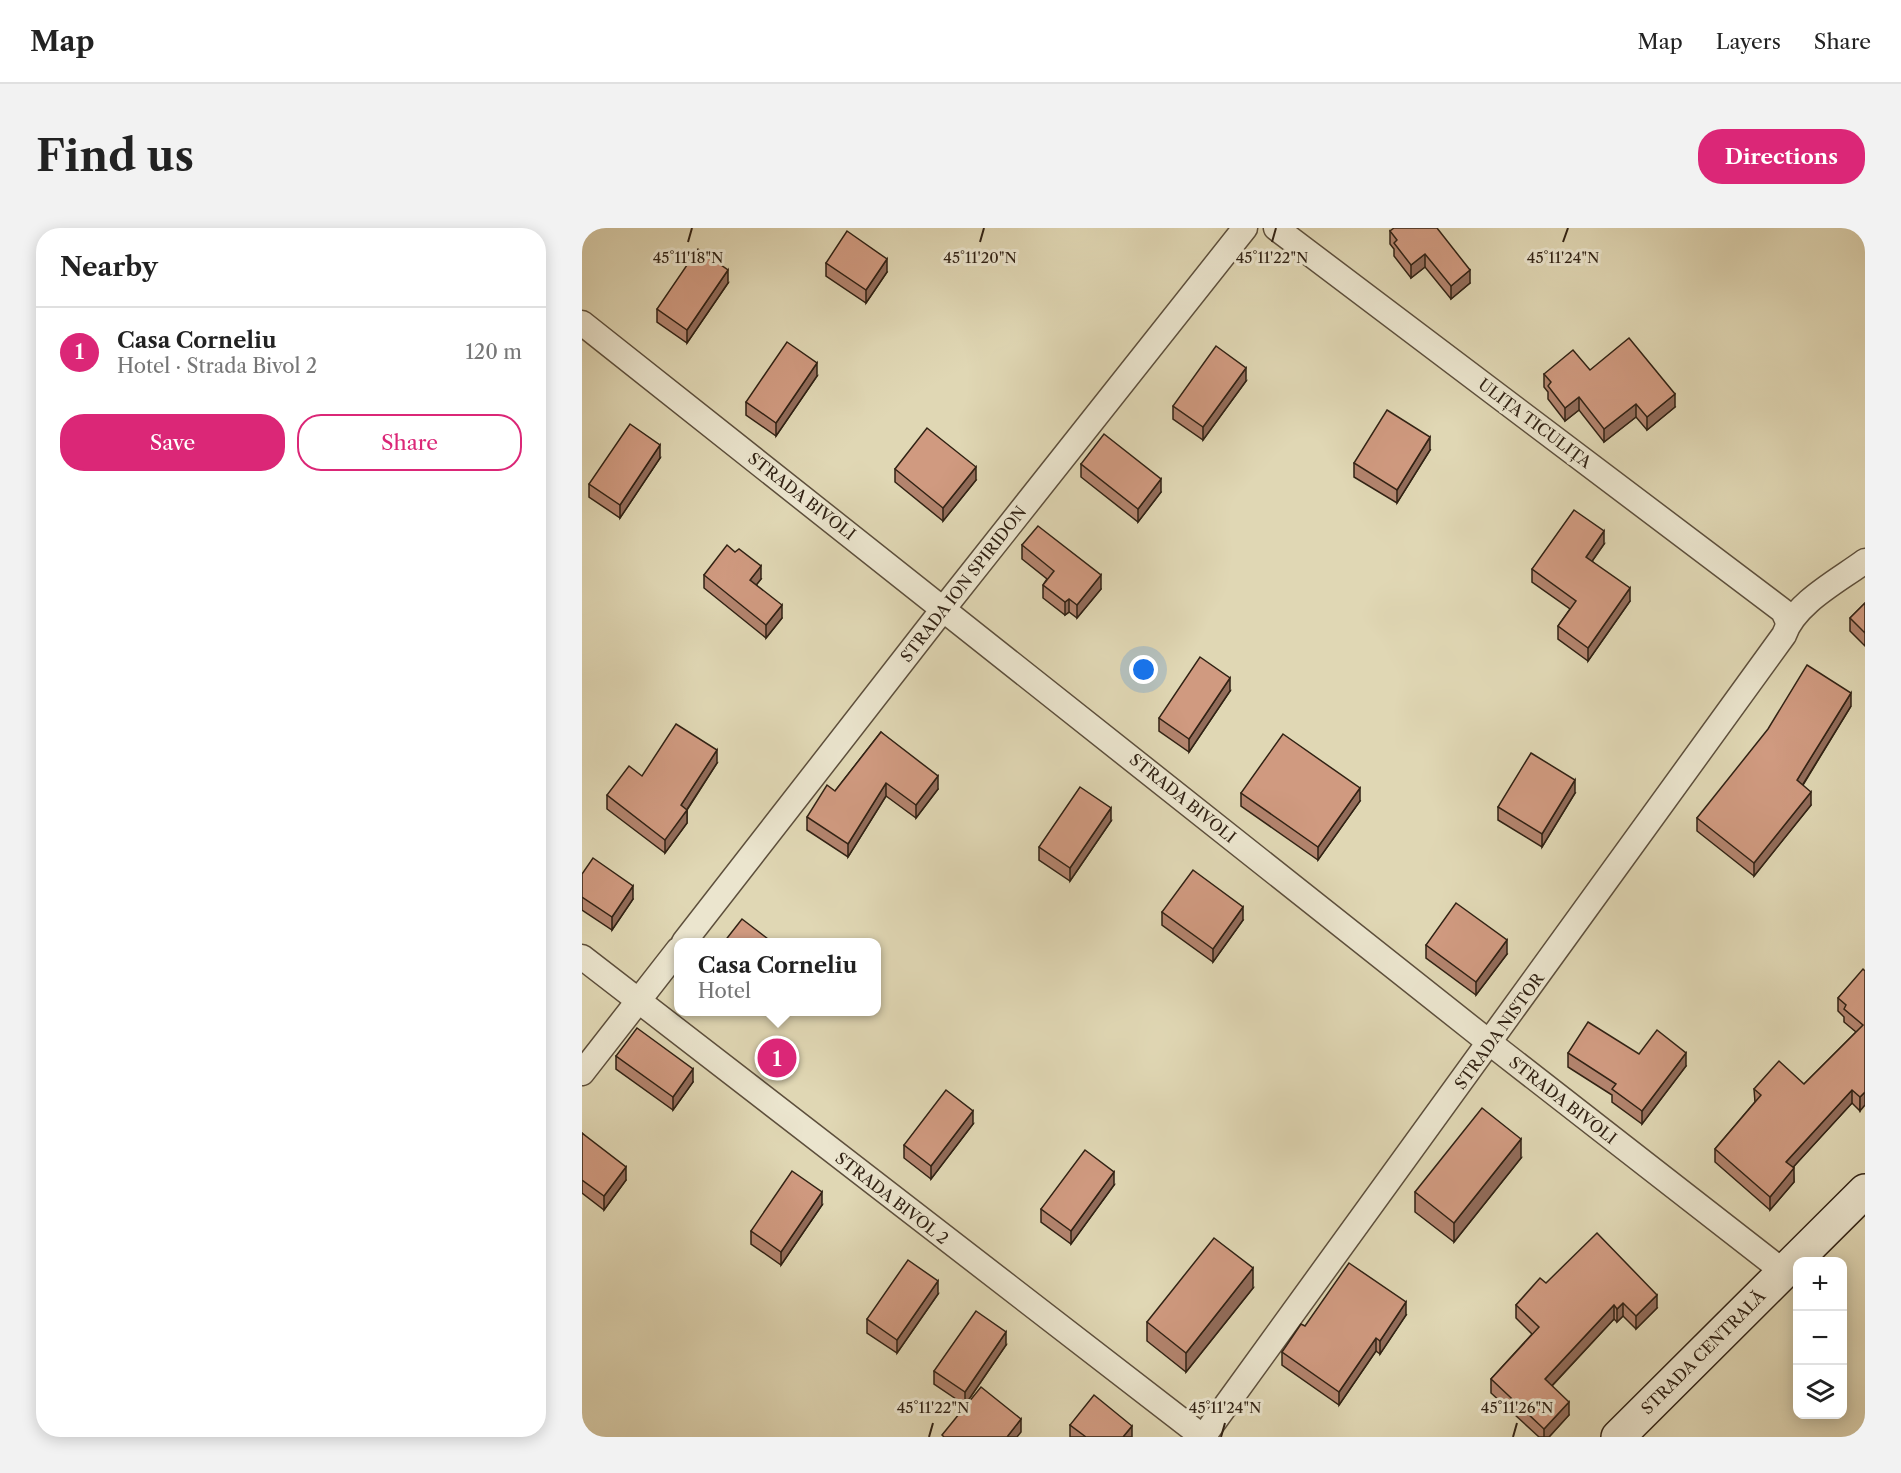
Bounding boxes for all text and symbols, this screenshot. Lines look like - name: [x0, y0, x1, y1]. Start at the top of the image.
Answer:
- text: Map: [30, 24, 94, 58]
- text: Map: [1638, 29, 1683, 54]
- text: Layers: [1716, 29, 1781, 54]
- text: Share: [1814, 29, 1871, 54]
- button: Directions: [1698, 129, 1865, 184]
- text: Find us: [36, 130, 194, 182]
- text: 45°11'18"N: [653, 248, 723, 267]
- text: 45°11'20"N: [943, 248, 1017, 267]
- text: 45°11'22"N: [1236, 248, 1308, 267]
- text: 45°11'24"N: [1527, 248, 1599, 267]
- text: Nearby: [60, 251, 158, 283]
- text: Casa Corneliu: [117, 327, 276, 354]
- text: 1: [75, 340, 84, 364]
- text: 120 m: [465, 340, 522, 364]
- text: Hotel · Strada Bivol 2: [117, 354, 317, 378]
- street label: ULIȚA TICULIȚA: [1474, 374, 1596, 474]
- button: Save: [60, 414, 285, 471]
- button: Share: [297, 414, 522, 471]
- street label: STRADA BIVOLI: [744, 448, 860, 544]
- street label: STRADA ION SPIRIDON: [896, 502, 1030, 666]
- your location: [1129, 655, 1158, 684]
- street label: STRADA BIVOLI: [1126, 749, 1240, 847]
- popup: [674, 938, 881, 1016]
- text: Casa Corneliu: [698, 952, 857, 979]
- street label: STRADA NISTOR: [1450, 968, 1549, 1093]
- text: Hotel: [698, 979, 751, 1003]
- pin: 1: [758, 1036, 796, 1080]
- street label: STRADA BIVOLI: [1505, 1052, 1621, 1148]
- street label: STRADA BIVOL 2: [831, 1148, 953, 1248]
- map controls: [1793, 1257, 1847, 1419]
- button: +: [1793, 1257, 1847, 1311]
- street label: STRADA CENTRALĂ: [1637, 1285, 1770, 1418]
- button: −: [1793, 1311, 1847, 1365]
- button: layers: [1793, 1365, 1847, 1419]
- text: 45°11'22"N: [897, 1398, 969, 1417]
- text: 45°11'24"N: [1189, 1398, 1261, 1417]
- text: 45°11'26"N: [1481, 1398, 1553, 1417]

